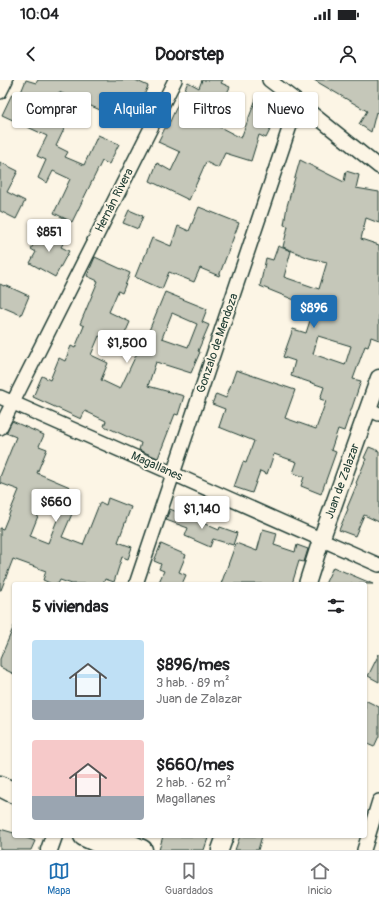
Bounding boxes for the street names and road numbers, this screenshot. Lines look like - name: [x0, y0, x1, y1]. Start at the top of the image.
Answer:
- street label: Hernán Rivera: [92, 165, 137, 235]
- street label: Gonzalo de Mendoza: [193, 291, 242, 395]
- street label: Juan de Zalazar: [322, 441, 363, 521]
- street label: Magallanes: [129, 448, 185, 485]

